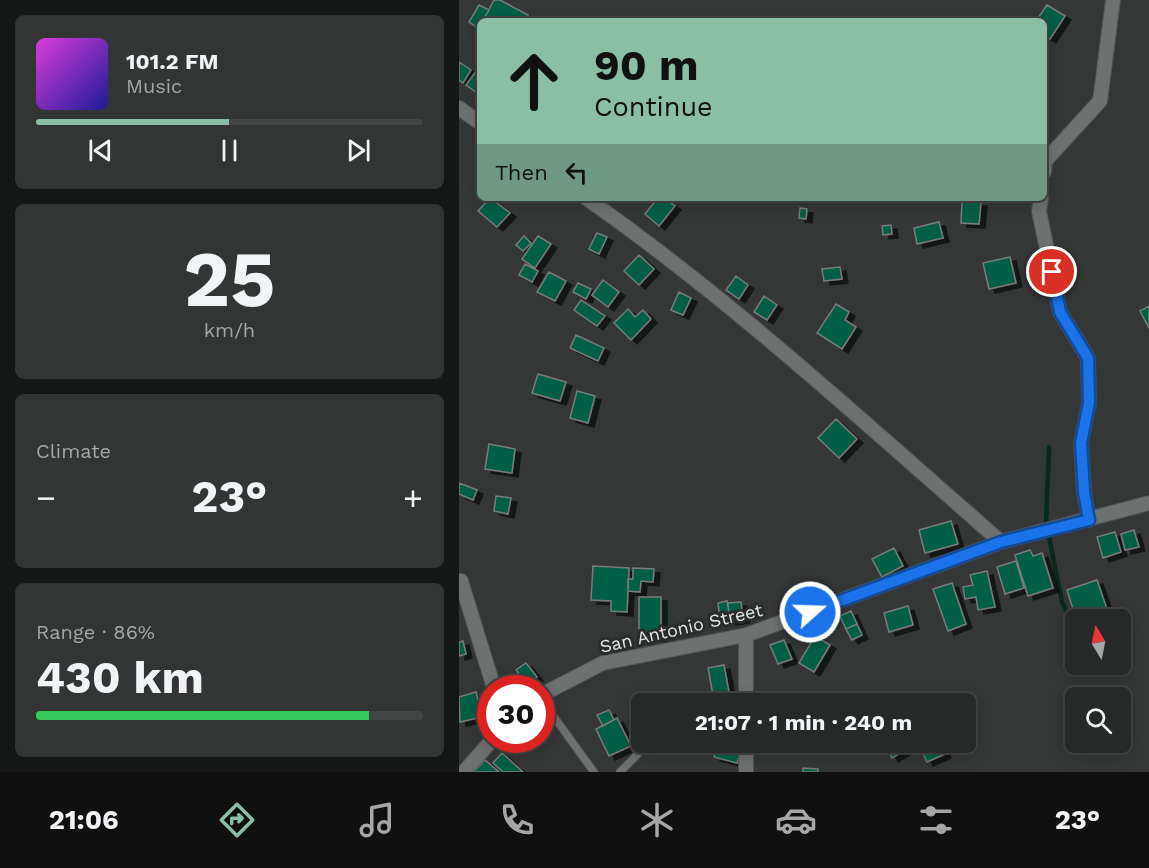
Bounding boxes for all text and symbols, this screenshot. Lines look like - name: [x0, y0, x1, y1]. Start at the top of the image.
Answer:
- text: 90 m: [594, 41, 698, 90]
- icon: ahead: [495, 42, 573, 120]
- text: 101.2 FM: [126, 49, 218, 74]
- text: Music: [126, 74, 182, 98]
- text: Continue: [594, 91, 713, 123]
- icon: previous: [84, 134, 117, 167]
- icon: pause: [213, 134, 246, 167]
- icon: next: [342, 134, 375, 167]
- icon: left: [560, 156, 593, 189]
- text: Then: [495, 160, 548, 185]
- text: 25: [184, 233, 275, 325]
- pin: [1026, 246, 1077, 297]
- icon: arrive: [1035, 255, 1068, 288]
- text: km/h: [204, 318, 255, 342]
- text: Climate: [36, 439, 111, 463]
- text: 23°: [192, 470, 267, 523]
- text: −: [36, 478, 56, 517]
- text: +: [403, 478, 423, 517]
- position arrow: [778, 580, 842, 644]
- street label: San Antonio Street: [598, 599, 765, 657]
- north arrow: [1065, 609, 1131, 675]
- map controls: [1065, 609, 1131, 753]
- text: Range · 86%: [36, 620, 155, 644]
- text: 430 km: [36, 651, 204, 704]
- speed limit sign: 30: [477, 675, 555, 753]
- button: search: [1065, 687, 1131, 753]
- text: 21:07 · 1 min · 240 m: [695, 710, 912, 735]
- icon: directions: [216, 799, 258, 841]
- icon: music: [356, 799, 398, 841]
- icon: phone: [496, 799, 538, 841]
- icon: climate: [636, 799, 678, 841]
- icon: car: [775, 799, 817, 841]
- icon: filters: [915, 799, 957, 841]
- text: 21:06: [49, 804, 119, 836]
- text: 23°: [1055, 804, 1100, 836]

